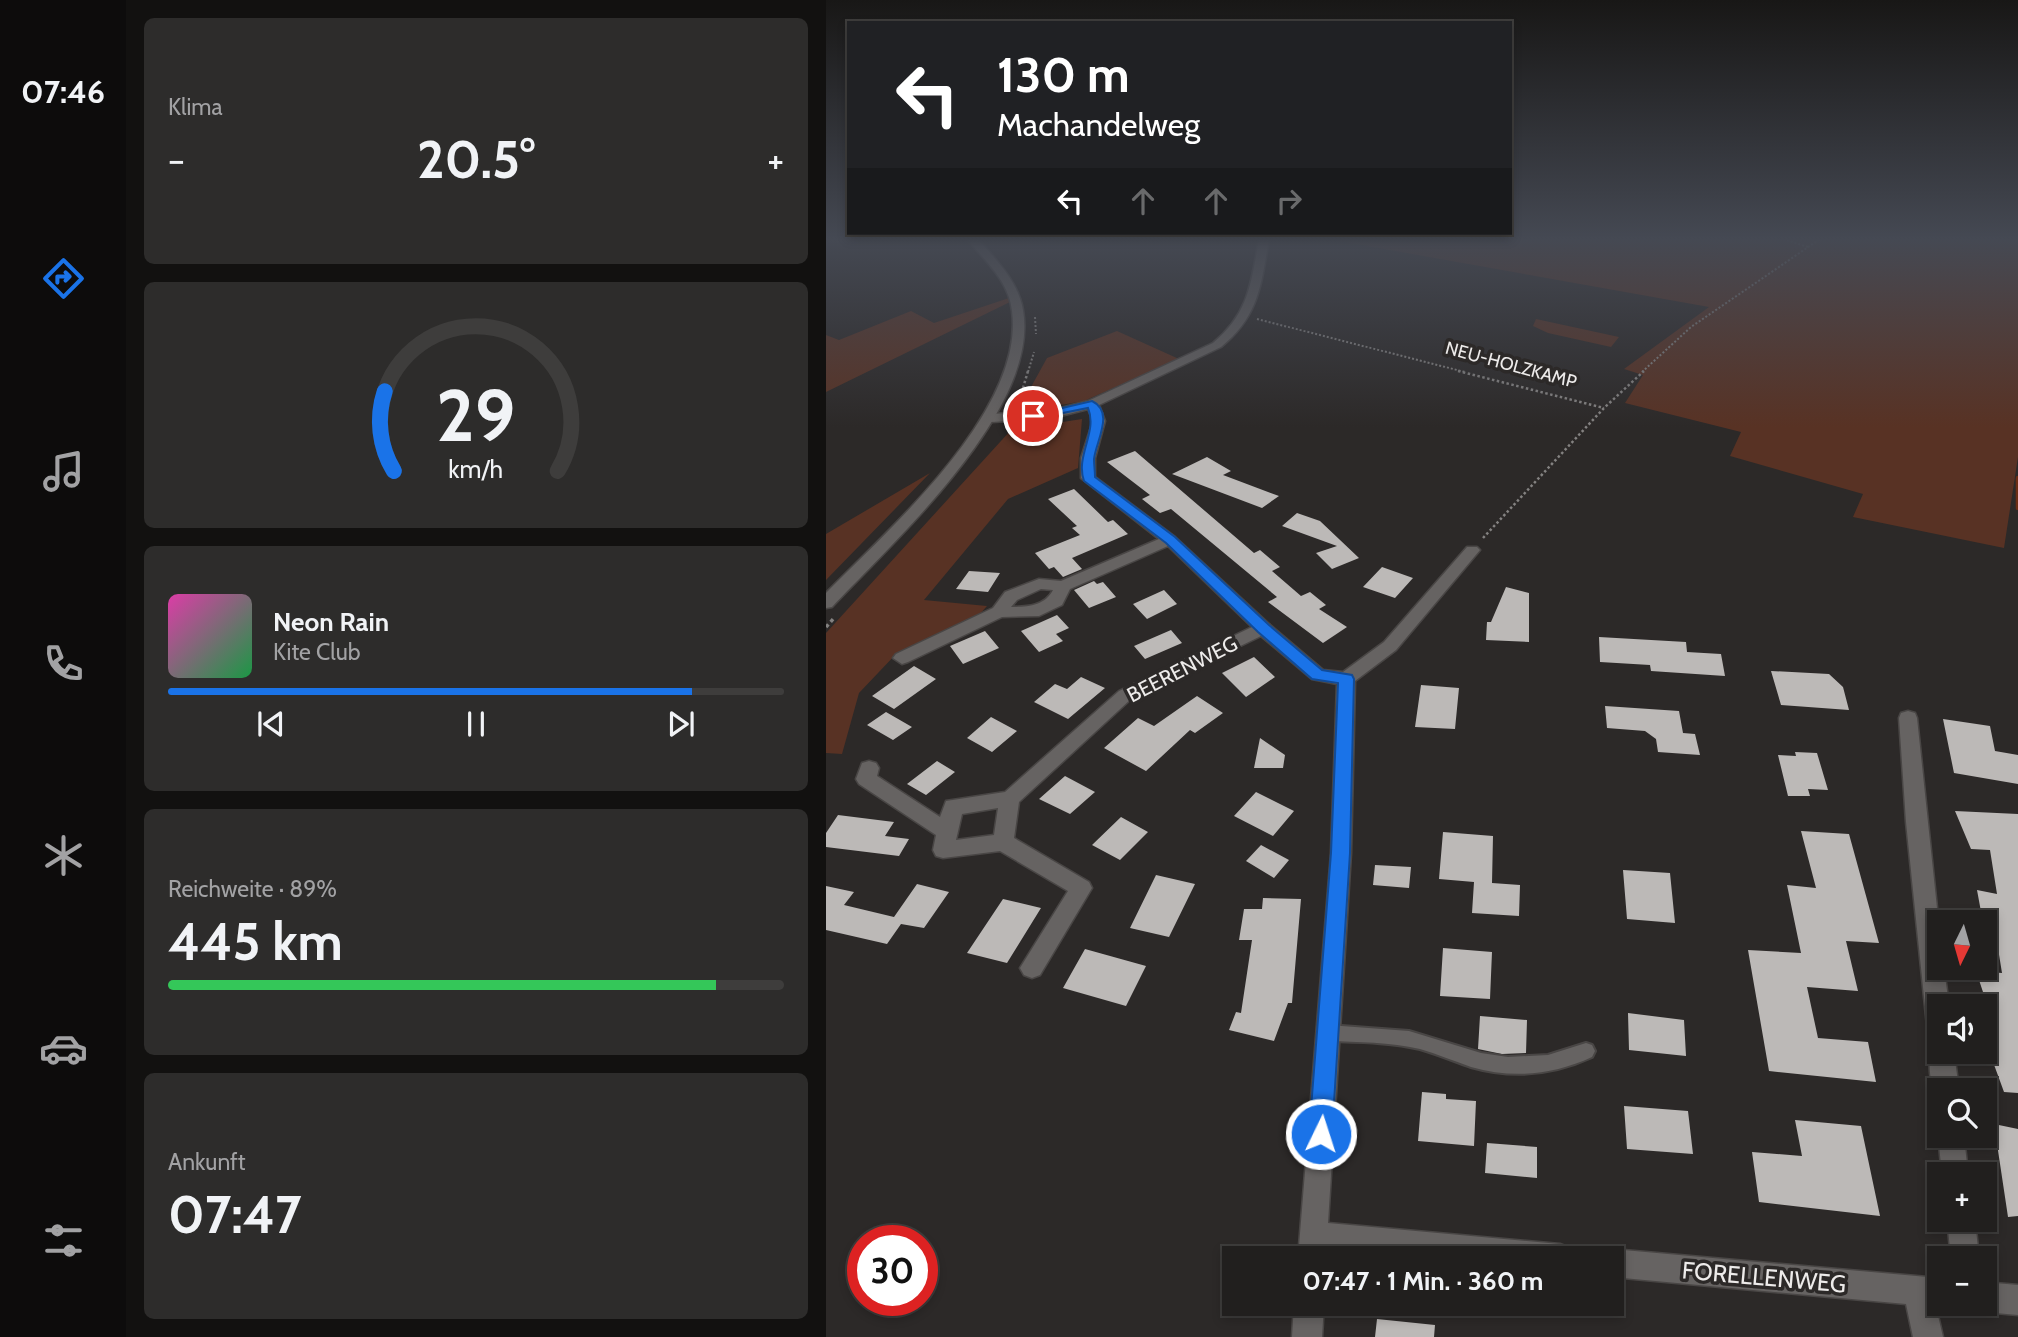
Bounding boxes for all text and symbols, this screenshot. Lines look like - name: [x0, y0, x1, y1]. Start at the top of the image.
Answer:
- text: 130 m: [997, 45, 1130, 104]
- icon: left: [882, 49, 973, 140]
- text: 07:46: [21, 72, 105, 111]
- text: Klima: [168, 93, 223, 121]
- text: Machandelweg: [997, 105, 1200, 144]
- text: 20.5°: [417, 128, 535, 191]
- text: −: [168, 136, 185, 183]
- text: +: [767, 136, 784, 183]
- icon: left: [1051, 182, 1089, 220]
- icon: ahead: [1124, 182, 1162, 220]
- icon: ahead: [1197, 182, 1235, 220]
- icon: right: [1270, 182, 1308, 220]
- icon: directions: [39, 254, 88, 303]
- street label: NEU-HOLZKAMP: [1443, 337, 1579, 393]
- text: 29: [436, 371, 516, 459]
- pin: [1003, 386, 1063, 446]
- icon: arrive: [1014, 397, 1052, 435]
- icon: music: [39, 447, 88, 496]
- text: km/h: [449, 453, 503, 483]
- text: Neon Rain: [273, 606, 389, 638]
- street label: BEERENWEG: [1123, 631, 1241, 707]
- text: Kite Club: [273, 638, 360, 666]
- icon: phone: [39, 639, 88, 688]
- icon: previous: [252, 705, 290, 743]
- icon: pause: [457, 705, 495, 743]
- icon: next: [662, 705, 700, 743]
- icon: climate: [39, 831, 88, 880]
- text: Reichweite · 89%: [168, 875, 337, 903]
- text: 445 km: [168, 910, 343, 973]
- north arrow: [1927, 910, 1997, 980]
- map controls: [1927, 910, 1997, 1316]
- button: sound: [1927, 994, 1997, 1064]
- icon: car: [39, 1024, 88, 1073]
- button: search: [1927, 1078, 1997, 1148]
- position arrow: [1284, 1097, 1358, 1171]
- text: Ankunft: [168, 1148, 246, 1176]
- button: +: [1927, 1162, 1997, 1232]
- text: 07:47: [168, 1183, 302, 1246]
- icon: filters: [39, 1216, 88, 1265]
- speed limit sign: 30: [847, 1225, 938, 1316]
- button: −: [1927, 1246, 1997, 1316]
- street label: FORELLENWEG: [1681, 1255, 1847, 1299]
- text: 07:47 · 1 Min. · 360 m: [1303, 1265, 1543, 1297]

